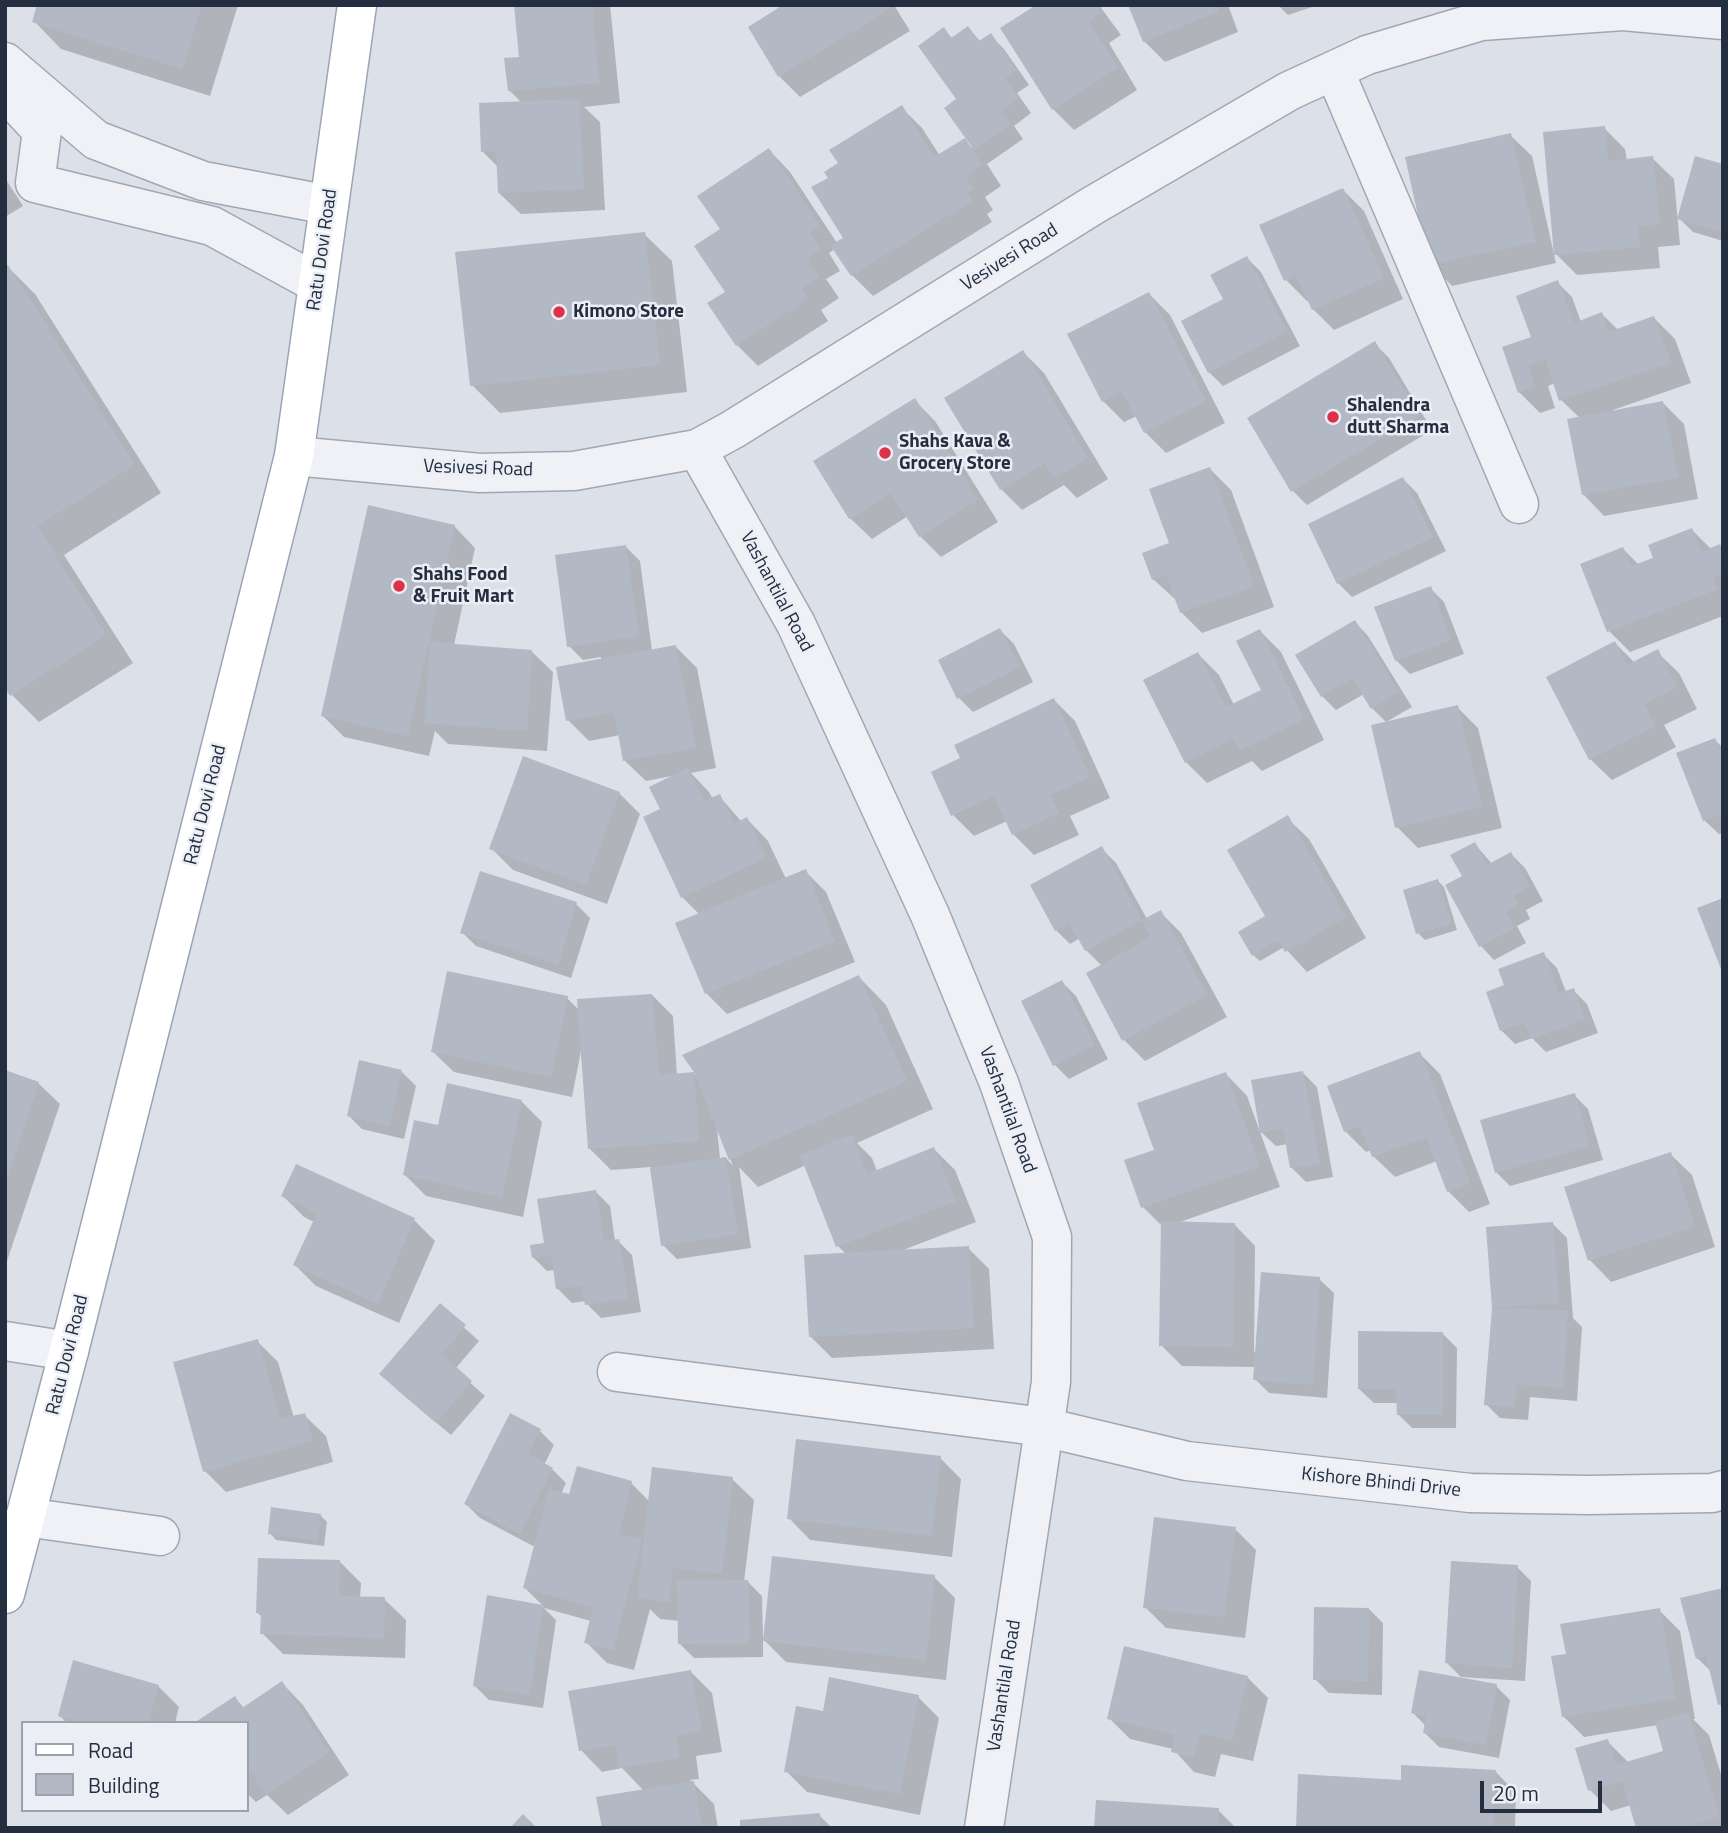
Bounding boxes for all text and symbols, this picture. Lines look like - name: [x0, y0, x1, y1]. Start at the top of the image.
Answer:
- street label: Ratu Dovi Road: [303, 188, 343, 312]
- street label: Vesivesi Road: [957, 219, 1063, 297]
- place label: Kimono Store: [573, 301, 684, 323]
- marker: Kimono Store: [551, 304, 567, 320]
- place label: Shalendra dutt Sharma: [1347, 395, 1449, 439]
- marker: Shalendra dutt Sharma: [1325, 409, 1341, 425]
- place label: Shahs Kava & Grocery Store: [899, 431, 1011, 475]
- marker: Shahs Kava & Grocery Store: [877, 445, 893, 461]
- street label: Vesivesi Road: [423, 456, 533, 482]
- street label: Vashantilal Road: [735, 528, 817, 656]
- place label: Shahs Food & Fruit Mart: [413, 564, 514, 608]
- marker: Shahs Food & Fruit Mart: [391, 578, 407, 594]
- street label: Ratu Dovi Road: [180, 743, 232, 867]
- street label: Vashantilal Road: [974, 1044, 1040, 1176]
- street label: Ratu Dovi Road: [42, 1293, 94, 1417]
- street label: Kishore Bhindi Drive: [1300, 1463, 1462, 1503]
- street label: Vashantilal Road: [983, 1618, 1027, 1754]
- legend: [21, 1721, 248, 1812]
- text: Road: [88, 1734, 133, 1766]
- scale bar: [1483, 1766, 1606, 1810]
- text: Building: [88, 1769, 159, 1801]
- text: 20 m: [1493, 1777, 1539, 1809]

